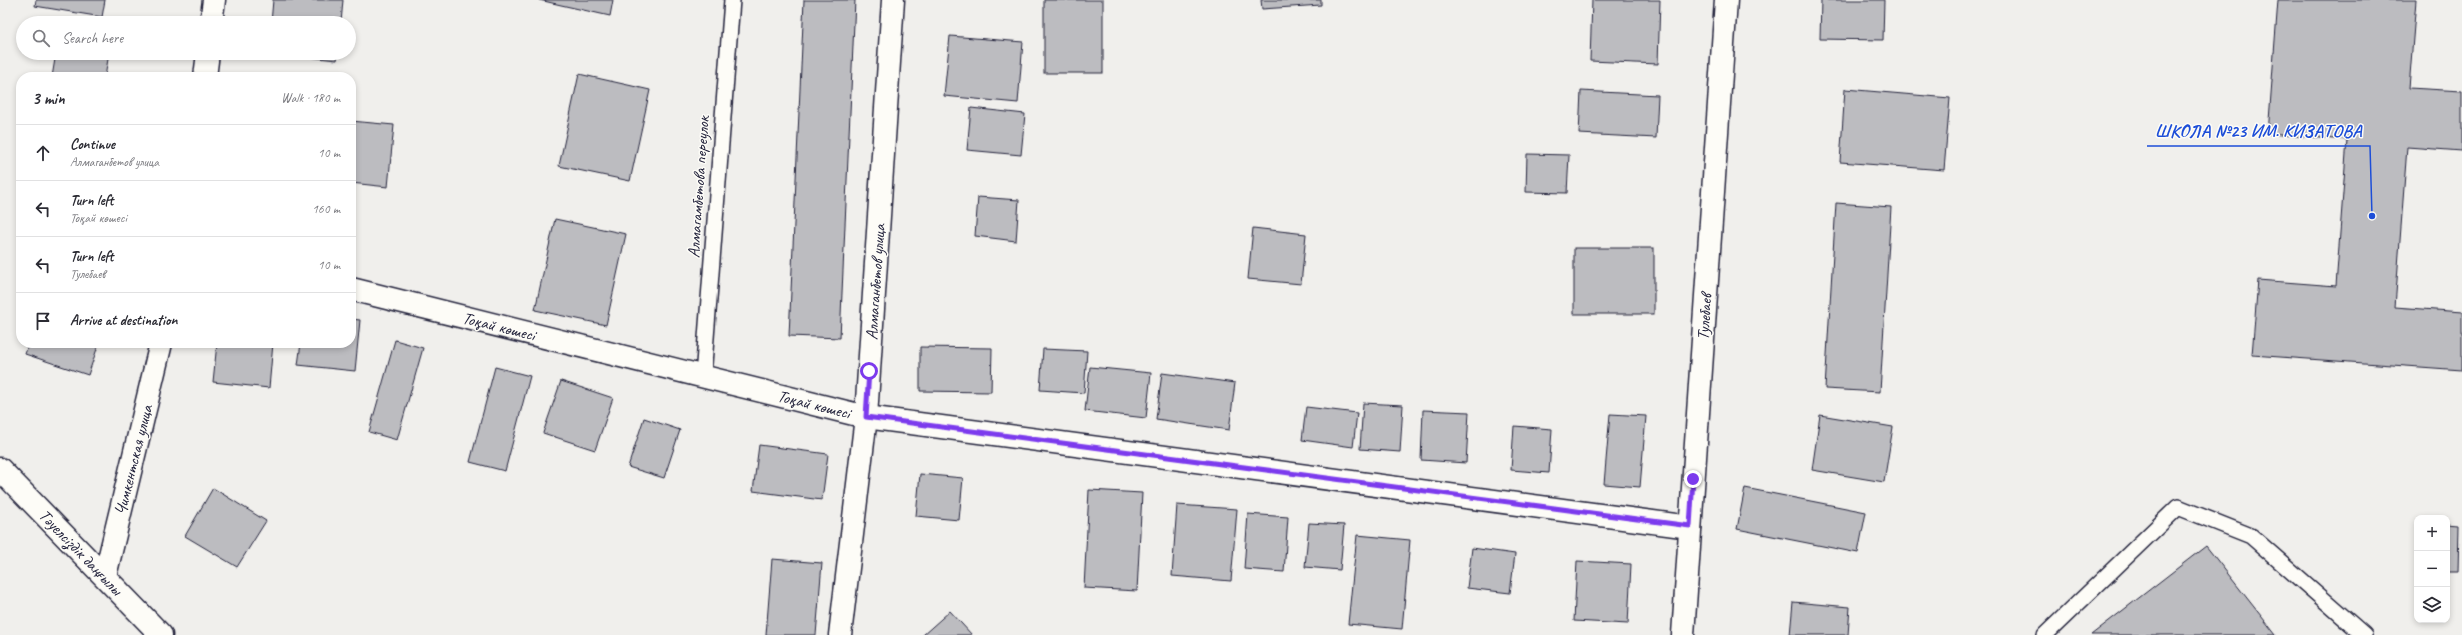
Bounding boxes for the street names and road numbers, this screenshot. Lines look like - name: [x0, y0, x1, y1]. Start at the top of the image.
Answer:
- street label: Алмагамбетова переулок: [683, 114, 714, 259]
- street label: Алмаганбетов улица: [861, 222, 890, 341]
- street label: Тулебаев: [1692, 289, 1717, 341]
- street label: Тоқай көшесі: [460, 307, 539, 346]
- street label: Тоқай көшесі: [775, 385, 854, 424]
- street label: Чимкентская улица: [110, 401, 158, 517]
- street label: Тәуелсіздік даңғылы: [34, 505, 128, 602]

